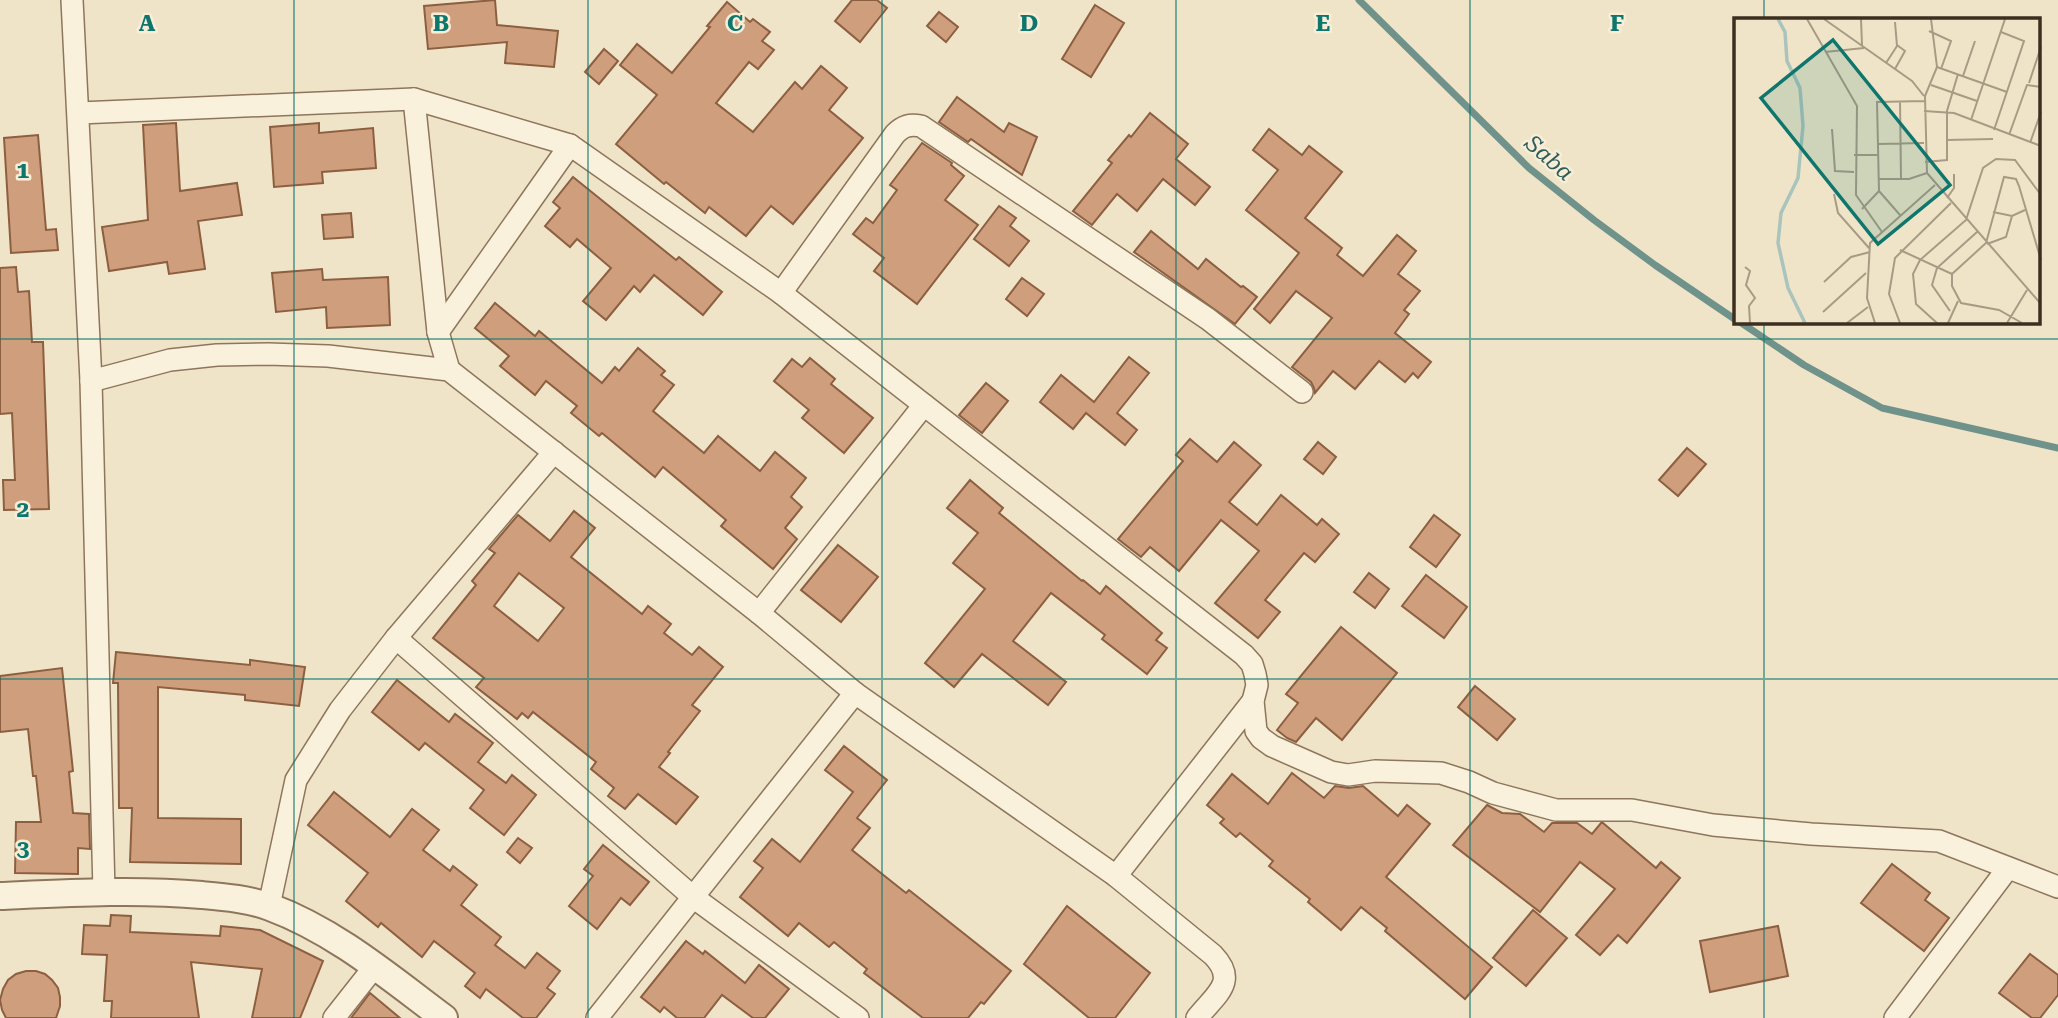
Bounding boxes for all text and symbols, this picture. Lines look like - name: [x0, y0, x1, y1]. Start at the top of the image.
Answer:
- text: A: [139, 10, 156, 37]
- text: B: [433, 10, 449, 37]
- text: C: [727, 10, 743, 37]
- text: D: [1020, 10, 1038, 37]
- text: E: [1316, 10, 1330, 37]
- text: F: [1610, 10, 1624, 37]
- inset map: [1734, 18, 2040, 324]
- water label: Saba: [1518, 129, 1579, 186]
- text: 1: [17, 157, 30, 184]
- text: 2: [17, 496, 29, 523]
- text: 3: [17, 835, 30, 862]

